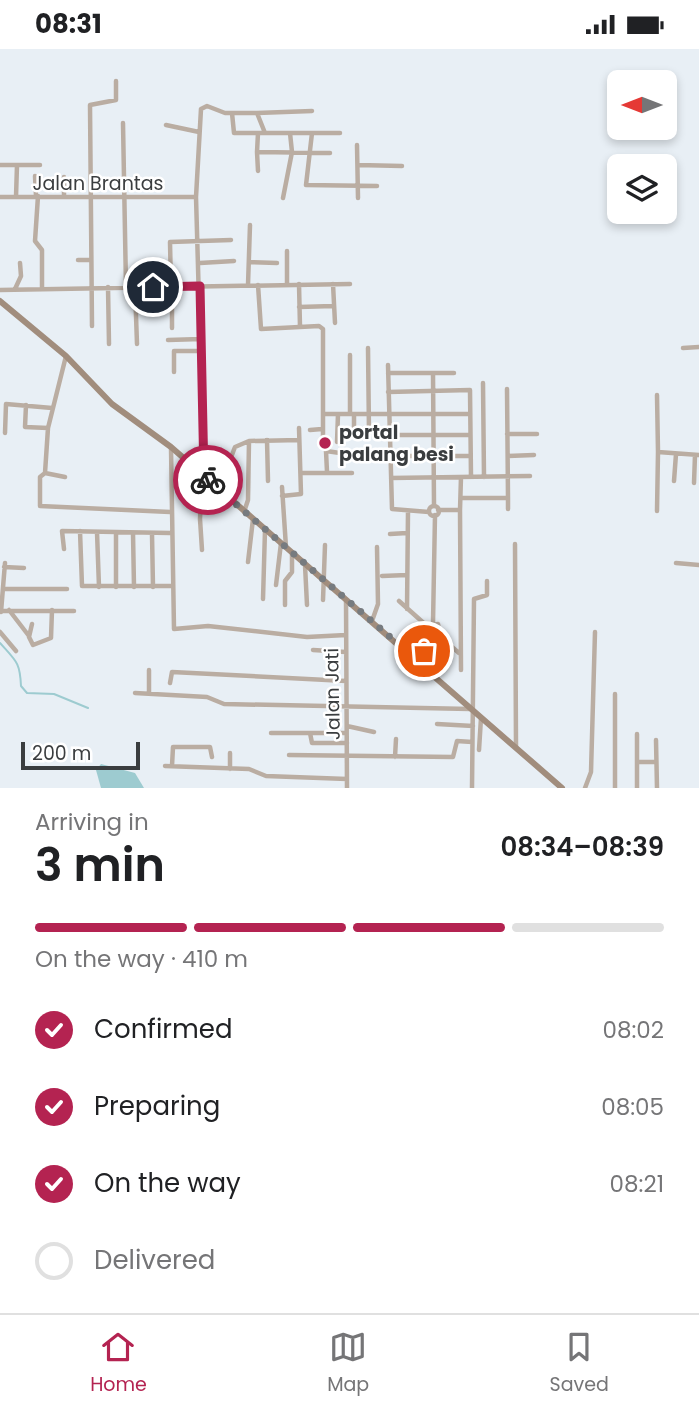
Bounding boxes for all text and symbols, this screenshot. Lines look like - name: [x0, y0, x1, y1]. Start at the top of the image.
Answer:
- text: 08:31: [35, 6, 102, 42]
- north arrow: [607, 70, 677, 140]
- map controls: [607, 70, 677, 224]
- button: layers: [607, 154, 677, 224]
- street label: Jalan Brantas: [32, 170, 164, 197]
- pin: [123, 257, 183, 317]
- icon: home: [134, 268, 172, 306]
- place label: portal palang besi: [339, 419, 454, 468]
- marker: portal palang besi: [317, 435, 333, 451]
- courier: [173, 445, 243, 515]
- icon: bike: [189, 461, 227, 499]
- pin: [394, 621, 454, 681]
- icon: bag: [405, 632, 443, 670]
- street label: Jalan Jati: [318, 648, 347, 740]
- scale bar: [21, 739, 140, 771]
- text: 200 m: [32, 740, 91, 767]
- text: Arriving in: [35, 806, 149, 838]
- text: 08:34–08:39: [500, 829, 664, 865]
- text: 3 min: [35, 833, 165, 897]
- text: On the way · 410 m: [35, 943, 248, 975]
- icon: check: [35, 1011, 73, 1049]
- text: Confirmed: [94, 1011, 232, 1047]
- text: 08:02: [602, 1014, 664, 1046]
- icon: check: [35, 1088, 73, 1126]
- text: Preparing: [94, 1088, 220, 1124]
- text: 08:05: [601, 1091, 664, 1123]
- icon: check: [35, 1165, 73, 1203]
- text: On the way: [94, 1165, 241, 1201]
- text: 08:21: [610, 1168, 664, 1200]
- text: Delivered: [94, 1242, 215, 1278]
- tab: Home: [90, 1328, 147, 1399]
- tab: Map: [327, 1328, 369, 1399]
- tab: Saved: [550, 1328, 609, 1399]

